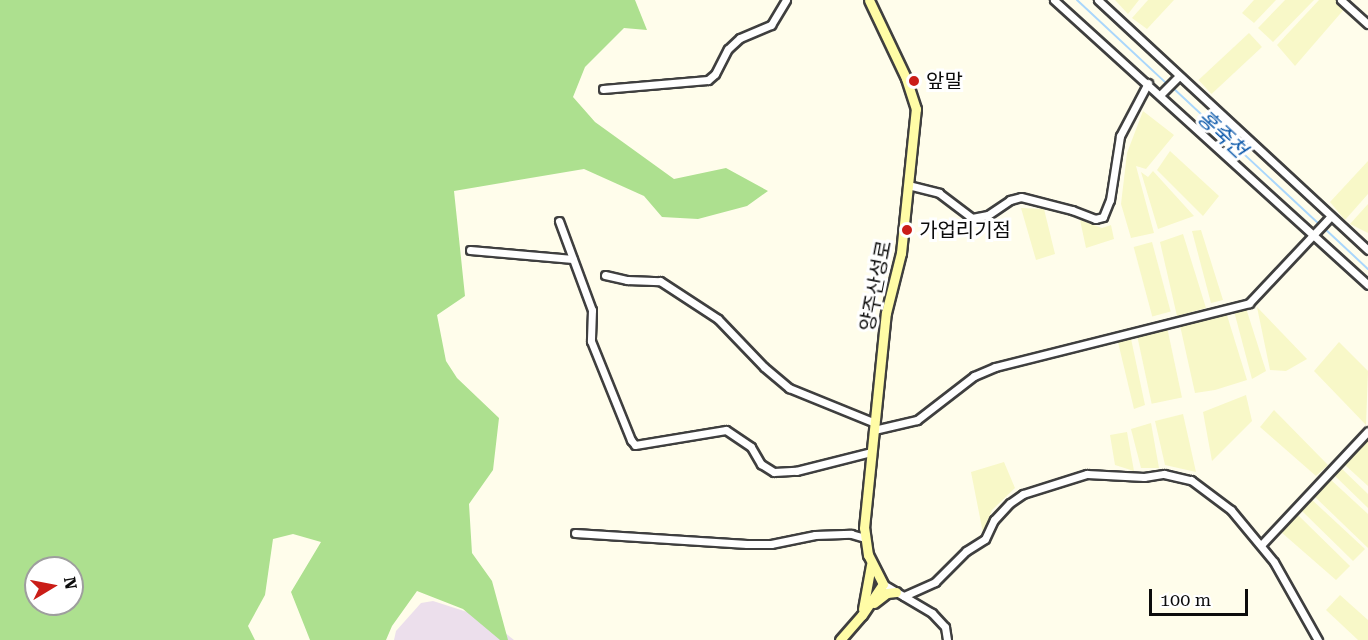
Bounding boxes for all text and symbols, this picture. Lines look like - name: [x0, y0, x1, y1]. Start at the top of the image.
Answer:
- place label: 앞말: [926, 69, 963, 93]
- marker: 앞말: [907, 74, 921, 88]
- water label: 홍죽천: [1192, 105, 1252, 163]
- place label: 가업리기점: [919, 218, 1011, 242]
- marker: 가업리기점: [900, 223, 914, 237]
- street label: 양주산성로: [855, 239, 897, 333]
- north arrow: [24, 556, 84, 616]
- text: N: [60, 575, 81, 591]
- scale bar: [1152, 577, 1251, 615]
- text: 100 m: [1160, 589, 1211, 610]

